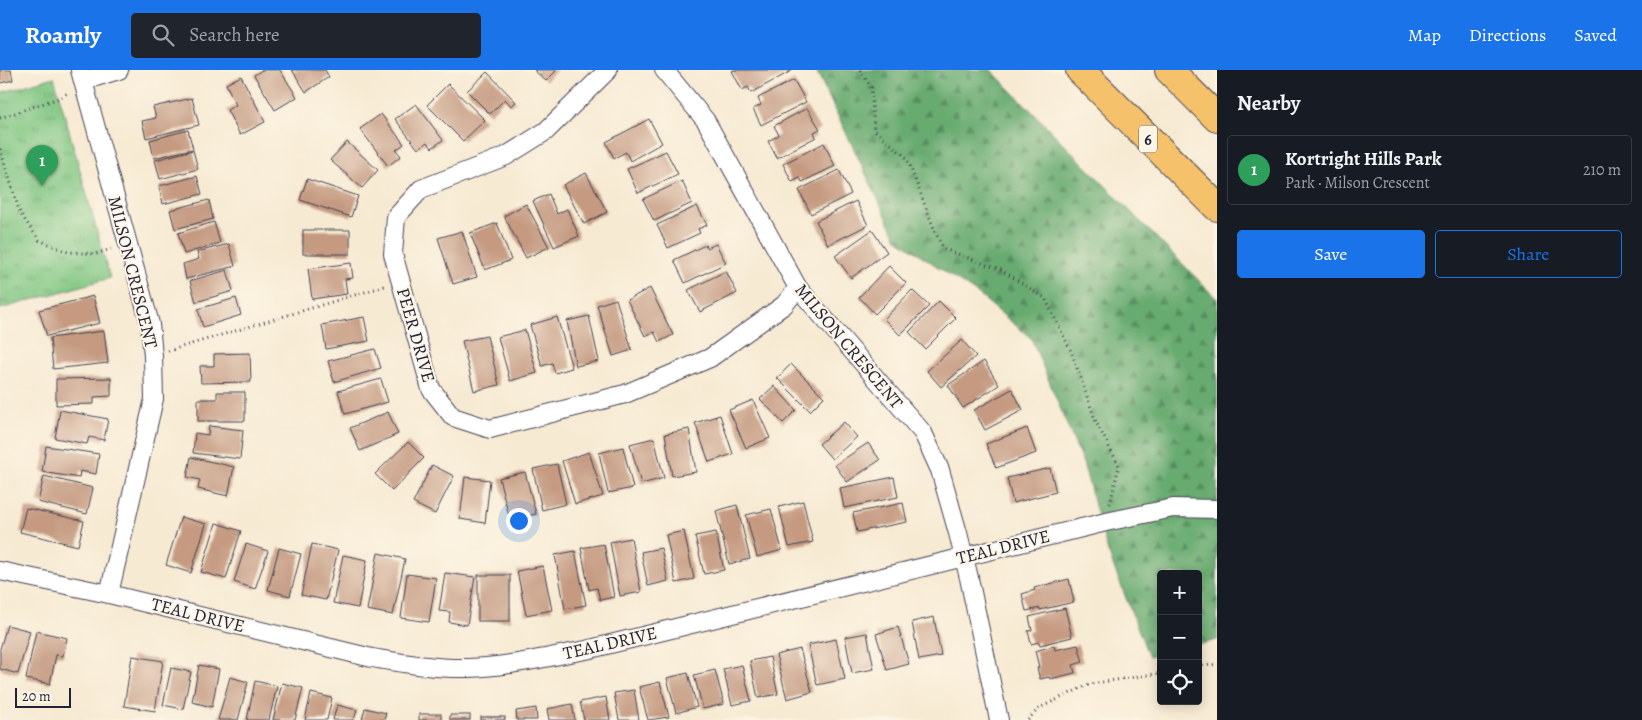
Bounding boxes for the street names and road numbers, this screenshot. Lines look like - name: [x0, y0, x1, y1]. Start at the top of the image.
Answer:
- road number: 6: [1139, 126, 1157, 152]
- street label: MILSON CRESCENT: [102, 193, 164, 351]
- street label: MILSON CRESCENT: [790, 278, 908, 414]
- street label: PEER DRIVE: [391, 285, 441, 385]
- street label: TEAL DRIVE: [954, 524, 1052, 570]
- street label: TEAL DRIVE: [149, 592, 247, 638]
- street label: TEAL DRIVE: [561, 621, 659, 665]

